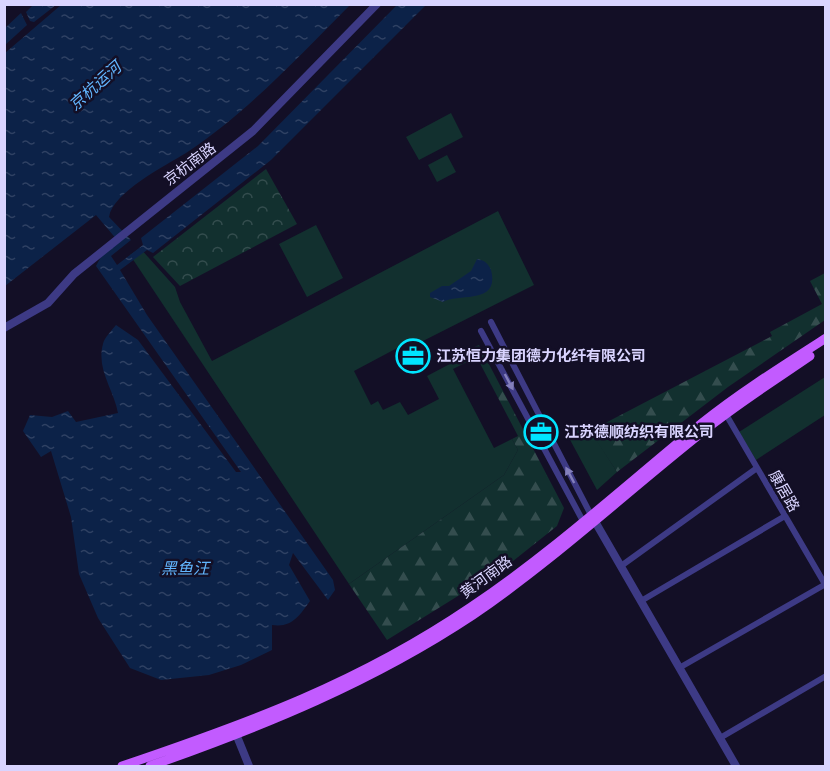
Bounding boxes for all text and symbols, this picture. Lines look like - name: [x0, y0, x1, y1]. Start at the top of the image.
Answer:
- water label: 京杭运河: [65, 56, 127, 114]
- street label: 京杭南路: [161, 139, 219, 189]
- office icon: 江苏恒力集团德力化纤有限公司: [395, 338, 431, 374]
- place label: 江苏恒力集团德力化纤有限公司: [436, 347, 646, 365]
- one-way arrow: [504, 374, 514, 391]
- office icon: 江苏德顺纺织有限公司: [523, 414, 559, 450]
- place label: 江苏德顺纺织有限公司: [564, 423, 714, 441]
- one-way arrow: [565, 467, 575, 484]
- street label: 康居路: [765, 467, 803, 515]
- street label: 黄河南路: [456, 552, 516, 602]
- water label: 黑鱼汪: [161, 559, 212, 578]

